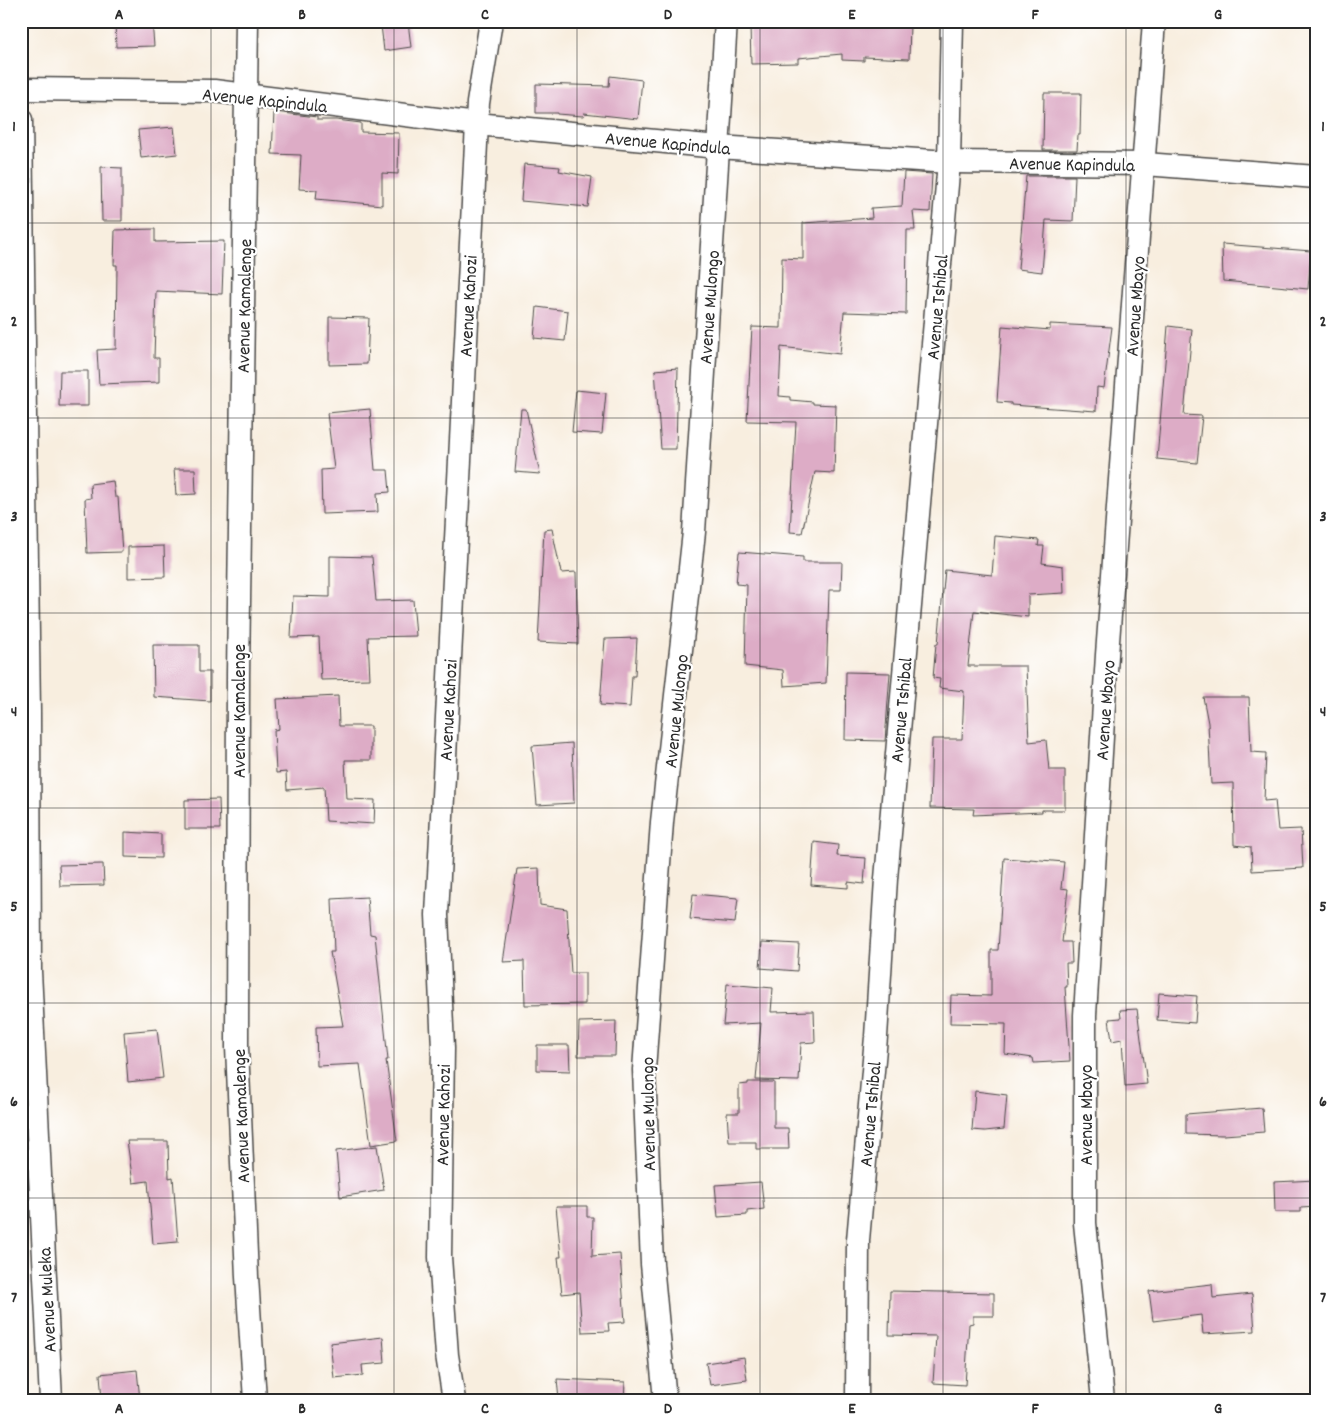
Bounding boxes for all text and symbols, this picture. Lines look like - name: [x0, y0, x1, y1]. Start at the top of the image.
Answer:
- text: A: [115, 4, 124, 27]
- text: B: [298, 4, 306, 27]
- text: C: [481, 4, 489, 27]
- text: D: [664, 4, 673, 27]
- text: E: [848, 4, 856, 27]
- text: F: [1031, 4, 1039, 27]
- text: G: [1214, 4, 1222, 27]
- street label: Avenue Kapindula: [201, 82, 330, 123]
- text: 1: [12, 116, 16, 139]
- text: 1: [1321, 116, 1325, 139]
- street label: Avenue Kapindula: [604, 127, 732, 165]
- street label: Avenue Kapindula: [1009, 152, 1136, 181]
- street label: Avenue Kamalenge: [232, 239, 261, 373]
- street label: Avenue Mulongo: [694, 249, 729, 365]
- street label: Avenue Tshibal: [921, 253, 958, 361]
- street label: Avenue Kahozi: [454, 254, 487, 358]
- street label: Avenue Mbayo: [1121, 255, 1154, 357]
- text: 2: [11, 311, 18, 334]
- text: 2: [1320, 311, 1327, 334]
- text: 3: [10, 506, 18, 529]
- text: 3: [1319, 506, 1327, 529]
- street label: Avenue Kamalenge: [228, 644, 255, 778]
- street label: Avenue Mulongo: [659, 653, 698, 770]
- street label: Avenue Tshibal: [885, 656, 922, 764]
- street label: Avenue Kahozi: [434, 658, 467, 762]
- street label: Avenue Mbayo: [1091, 659, 1124, 761]
- text: 4: [11, 701, 17, 724]
- text: 4: [1320, 701, 1326, 724]
- text: 5: [10, 896, 18, 919]
- text: 5: [1319, 896, 1327, 919]
- street label: Avenue Kamalenge: [228, 1048, 259, 1183]
- street label: Avenue Mulongo: [636, 1057, 665, 1171]
- street label: Avenue Tshibal: [854, 1060, 891, 1168]
- street label: Avenue Kahozi: [431, 1063, 460, 1166]
- street label: Avenue Mbayo: [1075, 1065, 1102, 1165]
- text: 6: [10, 1091, 18, 1114]
- text: 6: [1319, 1091, 1327, 1114]
- street label: Avenue Muleka: [33, 1245, 66, 1353]
- text: 7: [11, 1287, 17, 1310]
- text: 7: [1320, 1287, 1326, 1310]
- text: A: [115, 1398, 124, 1421]
- text: B: [298, 1398, 306, 1421]
- text: C: [481, 1398, 489, 1421]
- text: D: [664, 1398, 673, 1421]
- text: E: [848, 1398, 856, 1421]
- text: F: [1031, 1398, 1039, 1421]
- text: G: [1214, 1398, 1222, 1421]

